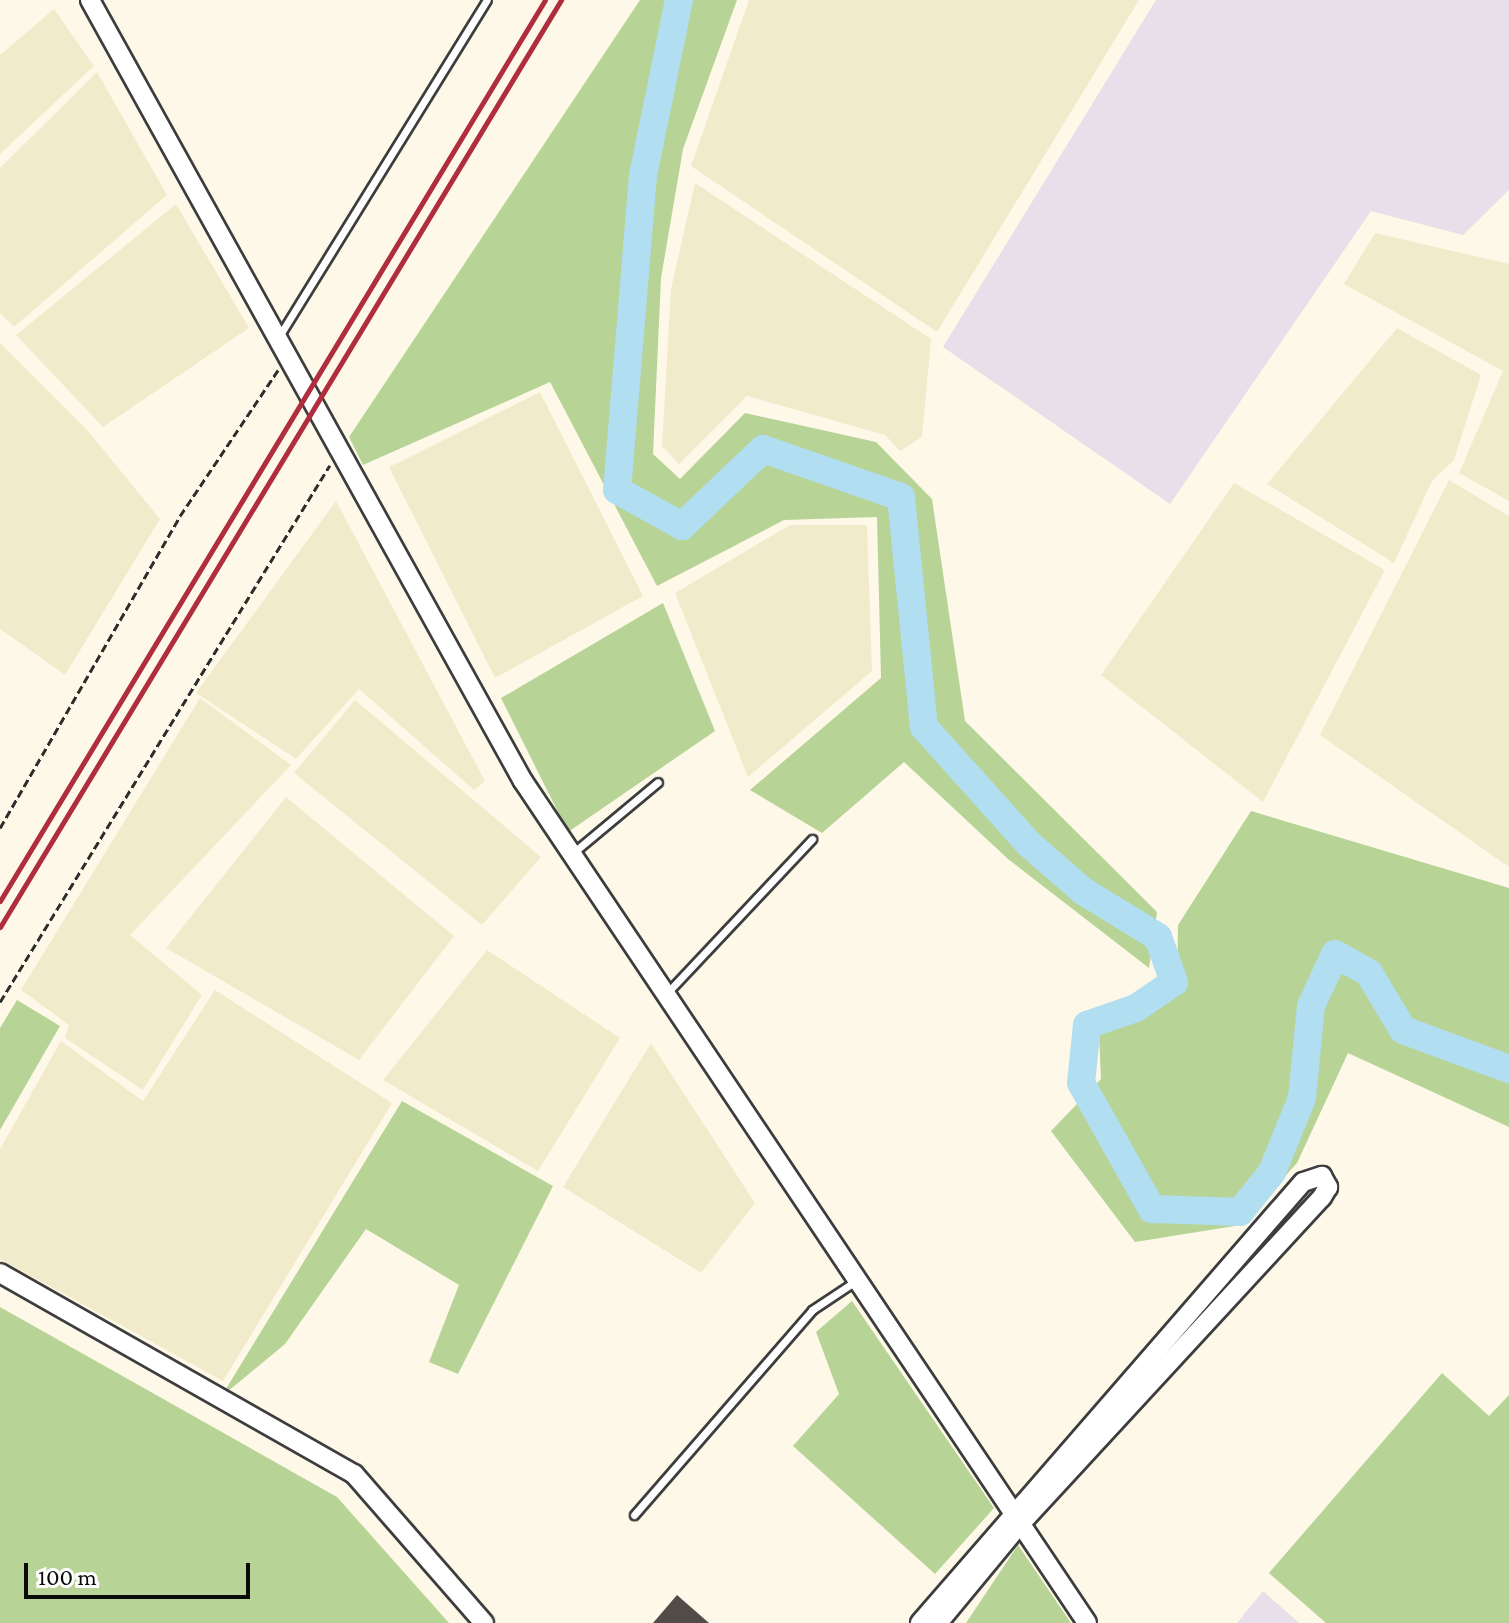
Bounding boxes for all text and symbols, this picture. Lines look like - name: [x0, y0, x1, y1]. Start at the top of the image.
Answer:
- scale bar: [28, 1547, 254, 1597]
- text: 100 m: [38, 1563, 97, 1590]

